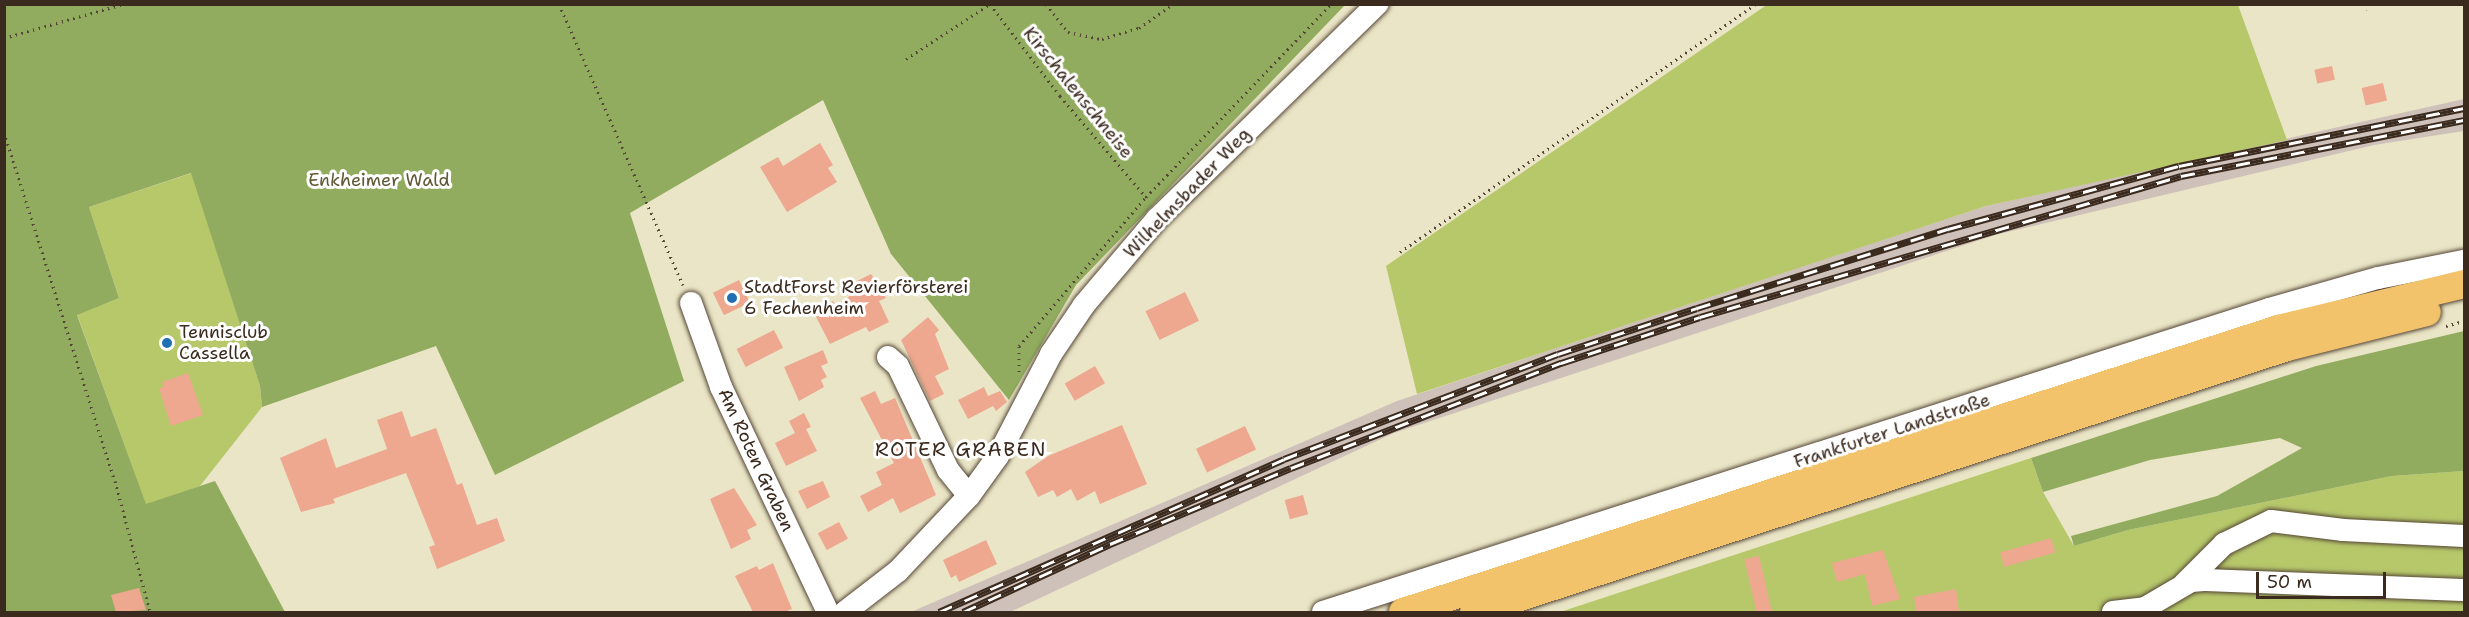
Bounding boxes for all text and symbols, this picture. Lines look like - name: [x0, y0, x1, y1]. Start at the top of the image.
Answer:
- street label: Kirschalenschneise: [1018, 23, 1138, 163]
- street label: Wilhelmsbader Weg: [1119, 123, 1255, 263]
- park label: Enkheimer Wald: [308, 169, 450, 191]
- place label: StadtForst Revierförsterei 6 Fechenheim: [744, 277, 968, 320]
- marker: StadtForst Revierförsterei 6 Fechenheim: [725, 291, 739, 305]
- place label: Tennisclub Cassella: [179, 322, 268, 364]
- marker: Tennisclub Cassella: [160, 336, 174, 350]
- street label: Am Roten Graben: [713, 385, 799, 535]
- street label: Frankfurter Landstraße: [1791, 389, 1993, 473]
- district label: ROTER GRABEN: [875, 437, 1047, 461]
- scale bar: [2259, 560, 2390, 598]
- text: 50 m: [2267, 570, 2312, 594]

